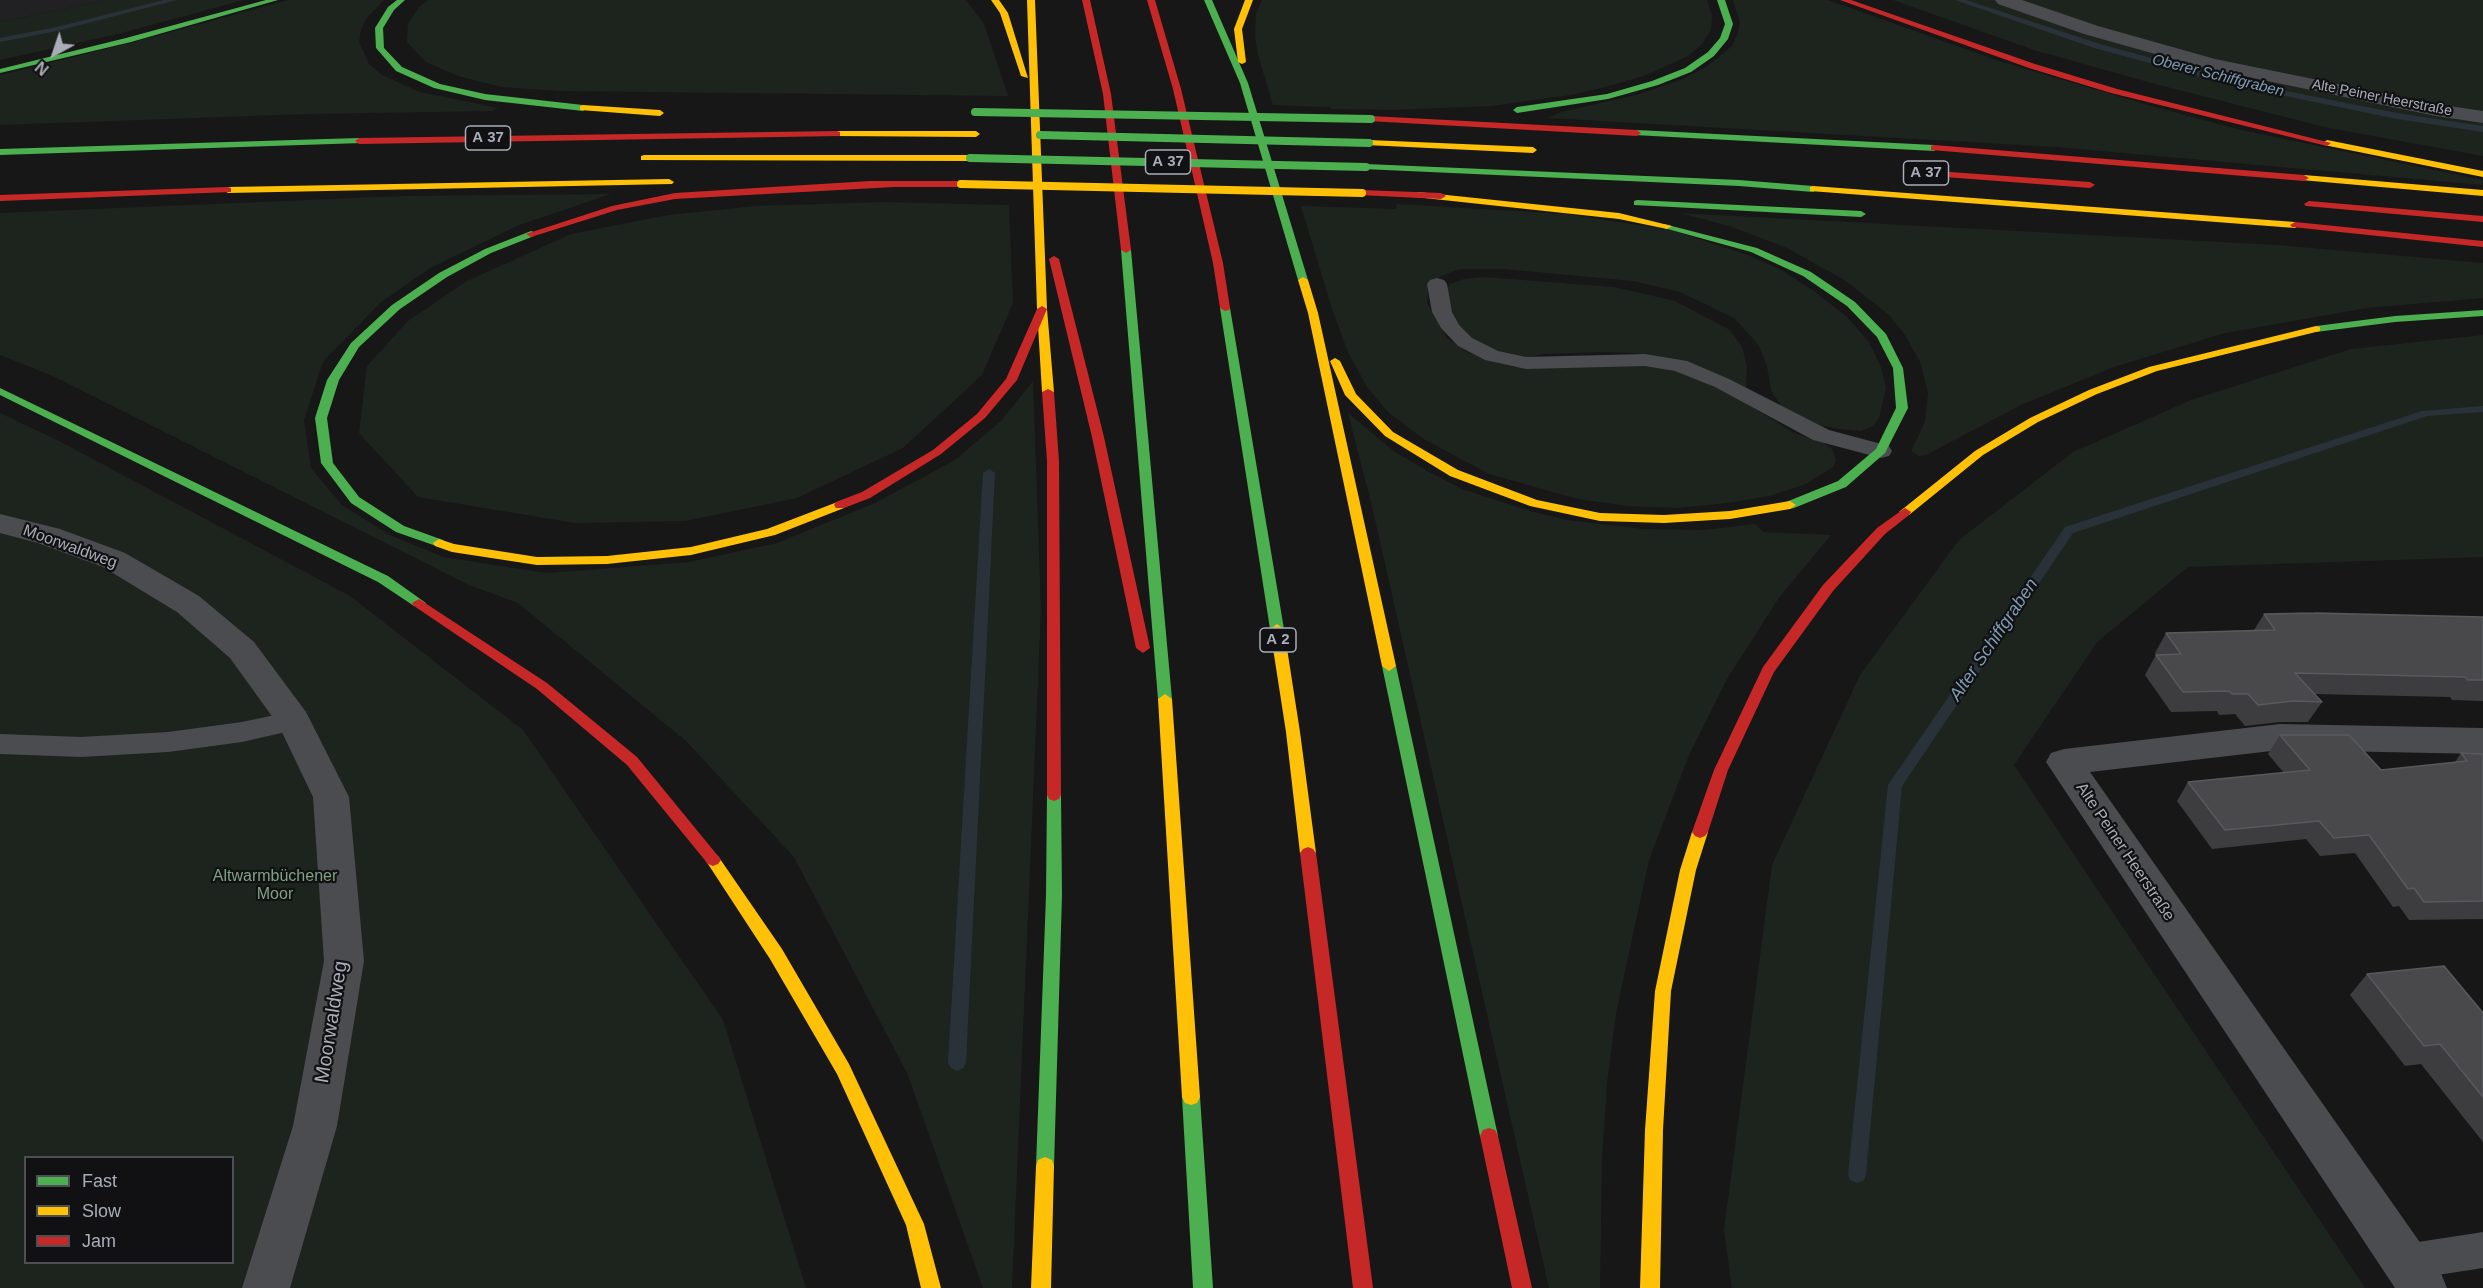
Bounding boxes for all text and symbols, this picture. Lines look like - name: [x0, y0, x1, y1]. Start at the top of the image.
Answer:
- north arrow: [24, 24, 84, 84]
- water label: Oberer Schiffgraben: [2150, 51, 2286, 101]
- text: N: [32, 58, 52, 78]
- street label: Alte Peiner Heerstraße: [2311, 76, 2453, 120]
- road number: A 37: [466, 126, 510, 150]
- road number: A 37: [1146, 150, 1190, 174]
- road number: A 37: [1904, 161, 1948, 185]
- street label: Moorwaldweg: [20, 521, 120, 573]
- water label: Alter Schiffgraben: [1945, 575, 2043, 705]
- road number: A 2: [1260, 628, 1296, 652]
- street label: Alte Peiner Heerstraße: [2072, 779, 2178, 925]
- park label: Altwarmbüchener Moor: [213, 867, 337, 905]
- street label: Moorwaldweg: [310, 959, 354, 1085]
- legend: [24, 1156, 234, 1264]
- text: Fast: [82, 1171, 117, 1191]
- text: Slow: [82, 1201, 121, 1221]
- text: Jam: [82, 1231, 116, 1251]

